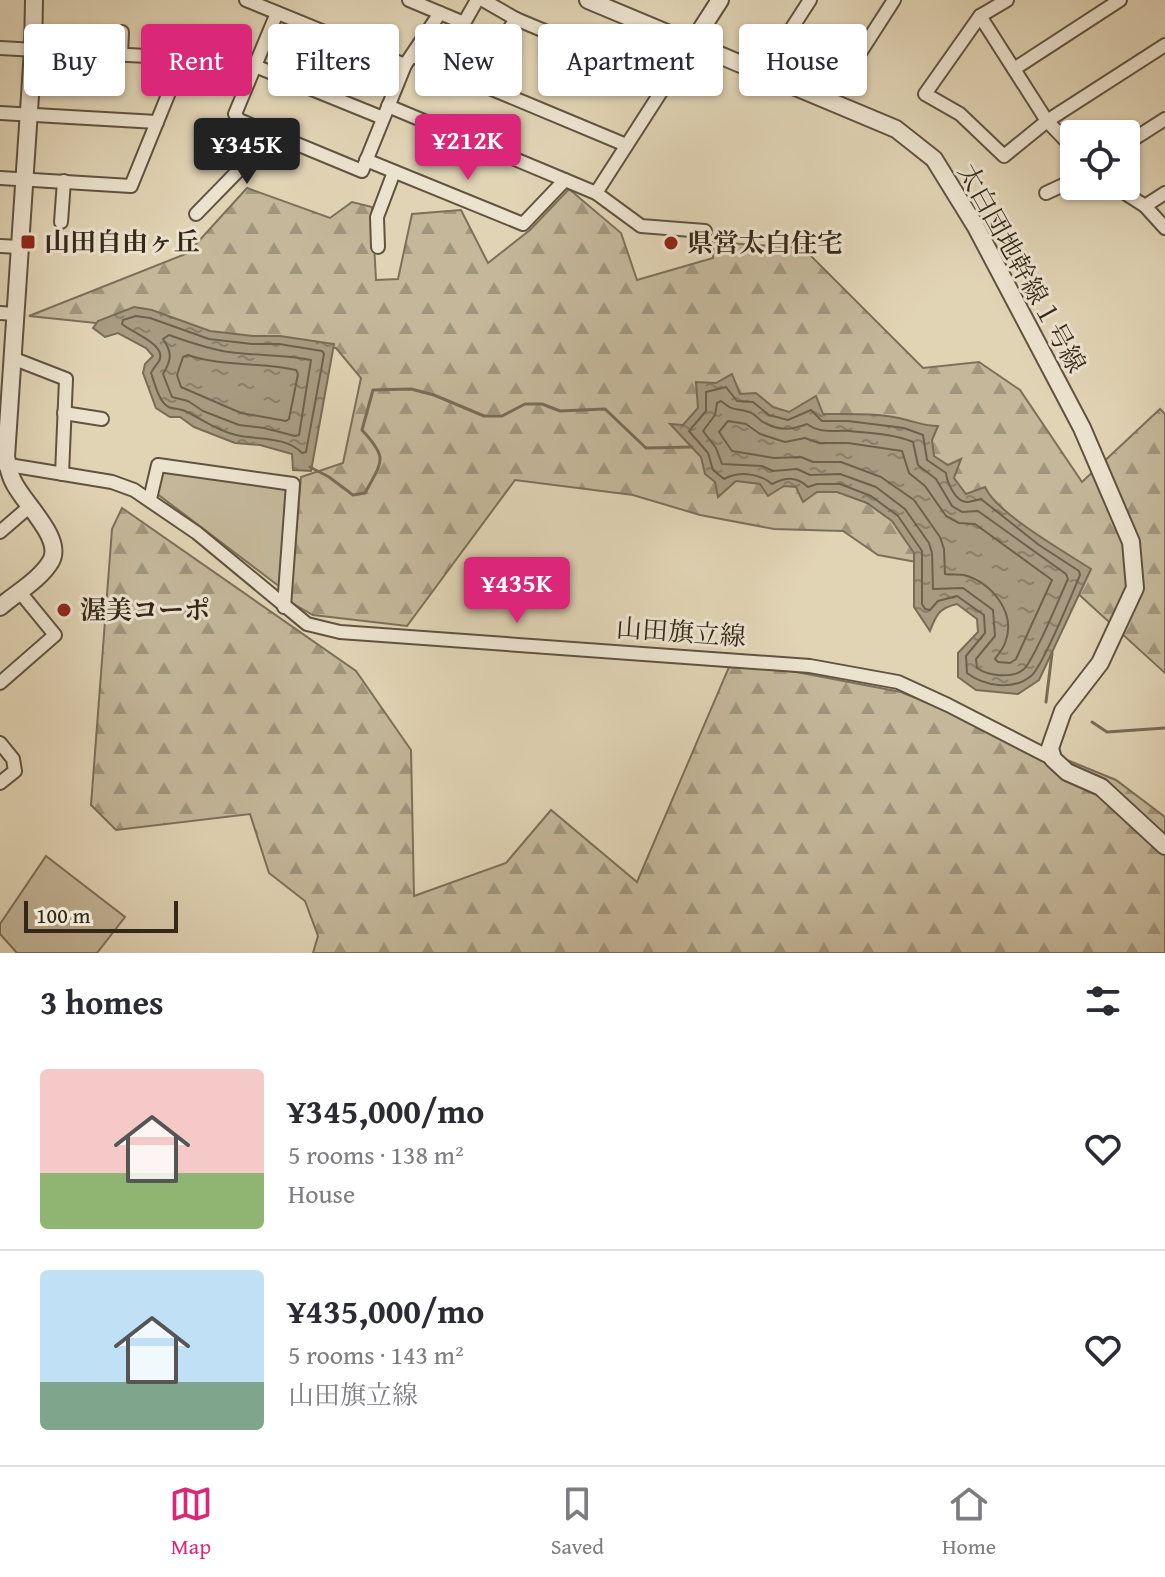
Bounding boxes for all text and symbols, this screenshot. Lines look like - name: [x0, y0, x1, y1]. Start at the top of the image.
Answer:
- chip: Buy: [24, 24, 125, 96]
- chip: Rent: [141, 24, 252, 96]
- chip: Filters: [268, 24, 399, 96]
- chip: New: [415, 24, 522, 96]
- chip: Apartment: [538, 24, 723, 96]
- chip: House: [739, 24, 867, 96]
- pin: ¥212K: [412, 114, 524, 182]
- pin: ¥345K: [191, 118, 303, 186]
- text: ¥212K: [433, 120, 503, 159]
- map controls: [1060, 120, 1140, 200]
- button: locate: [1060, 120, 1140, 200]
- text: ¥345K: [212, 124, 282, 163]
- street label: 太白団地幹線１号線: [949, 156, 1096, 380]
- place label: 山田自由ヶ丘: [44, 222, 200, 261]
- place label: 県営太白住宅: [687, 223, 843, 262]
- marker: 山田自由ヶ丘: [19, 233, 37, 251]
- marker: 県営太白住宅: [662, 234, 680, 252]
- pin: ¥435K: [461, 557, 573, 625]
- text: ¥435K: [482, 563, 552, 602]
- place label: 渥美コーポ: [80, 590, 210, 629]
- marker: 渥美コーポ: [55, 601, 73, 619]
- street label: 山田旗立線: [615, 608, 747, 655]
- scale bar: [24, 897, 178, 933]
- text: 100 m: [36, 899, 91, 931]
- text: 3 homes: [40, 977, 164, 1026]
- icon: filters: [1081, 979, 1125, 1023]
- text: ¥345,000/mo: [288, 1086, 484, 1135]
- icon: home: [104, 1101, 200, 1197]
- icon: heart: [1081, 1127, 1125, 1171]
- text: 5 rooms · 138 m²: [288, 1135, 464, 1174]
- text: House: [288, 1174, 355, 1213]
- text: ¥435,000/mo: [288, 1286, 484, 1335]
- icon: home: [104, 1302, 200, 1398]
- icon: heart: [1081, 1328, 1125, 1372]
- text: 5 rooms · 143 m²: [288, 1335, 464, 1374]
- text: 山田旗立線: [288, 1375, 418, 1414]
- tab: Map: [169, 1482, 213, 1562]
- tab: Saved: [551, 1482, 604, 1562]
- tab: Home: [942, 1482, 996, 1562]

